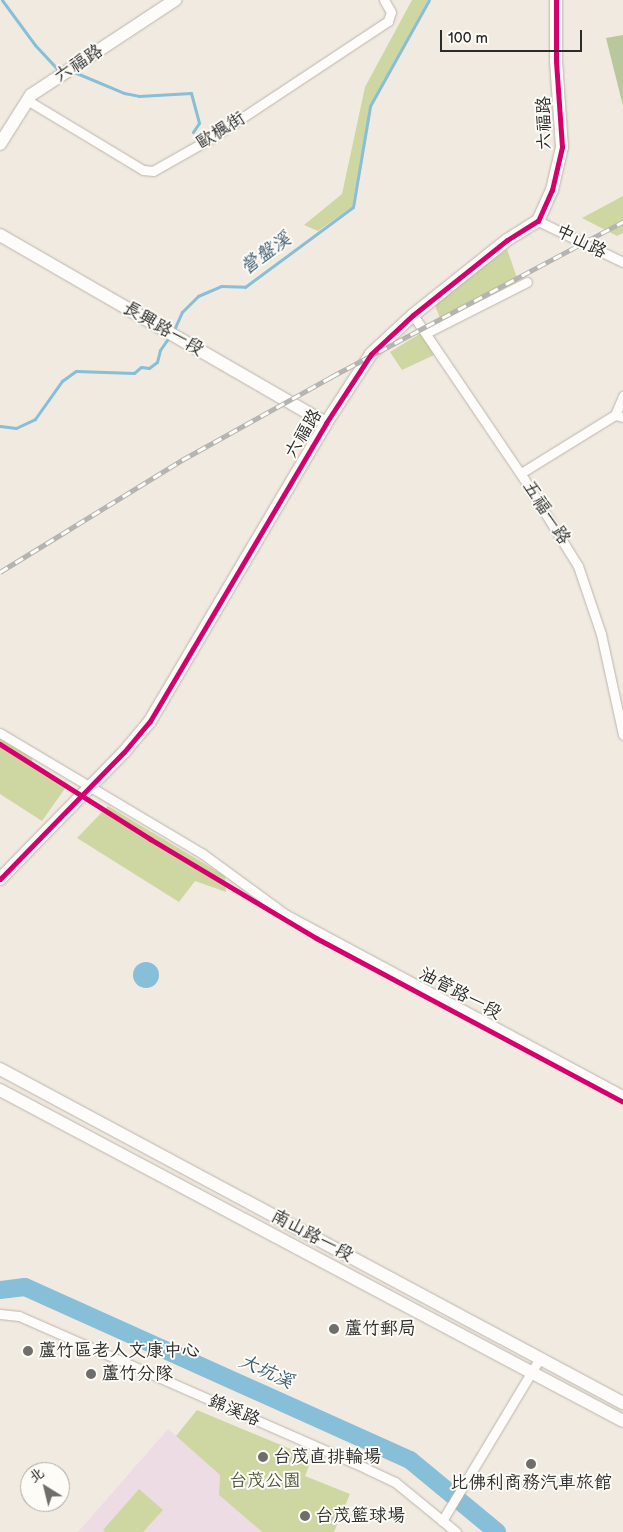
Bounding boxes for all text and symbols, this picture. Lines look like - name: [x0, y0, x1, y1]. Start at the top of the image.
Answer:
- scale bar: [443, 20, 586, 52]
- text: 100 m: [448, 29, 488, 48]
- street label: 六福路: [50, 40, 108, 88]
- street label: 六福路: [534, 96, 556, 150]
- street label: 歐楓街: [192, 108, 250, 154]
- street label: 中山路: [552, 220, 610, 264]
- water label: 營盤溪: [236, 228, 296, 280]
- street label: 長興路一段: [119, 297, 207, 361]
- street label: 六福路: [281, 405, 327, 463]
- street label: 五福一路: [517, 477, 575, 549]
- street label: 油管路一段: [415, 963, 505, 1025]
- street label: 南山路一段: [267, 1205, 357, 1267]
- place label: 蘆竹郵局: [344, 1318, 416, 1340]
- marker: 蘆竹郵局: [328, 1323, 340, 1335]
- place label: 蘆竹區老人文康中心: [38, 1340, 200, 1362]
- marker: 蘆竹區老人文康中心: [22, 1345, 34, 1357]
- water label: 大坑溪: [235, 1350, 297, 1394]
- place label: 蘆竹分隊: [101, 1363, 173, 1385]
- marker: 蘆竹分隊: [85, 1368, 97, 1380]
- street label: 錦溪路: [205, 1391, 263, 1431]
- place label: 台茂直排輪場: [273, 1446, 381, 1468]
- marker: 台茂直排輪場: [257, 1451, 269, 1463]
- marker: 比佛利商務汽車旅館: [525, 1458, 537, 1470]
- north arrow: [20, 1462, 70, 1512]
- text: 北: [26, 1464, 47, 1486]
- park label: 台茂公園: [229, 1470, 301, 1492]
- place label: 比佛利商務汽車旅館: [450, 1472, 612, 1494]
- place label: 台茂籃球場: [315, 1505, 405, 1527]
- marker: 台茂籃球場: [299, 1510, 311, 1522]

